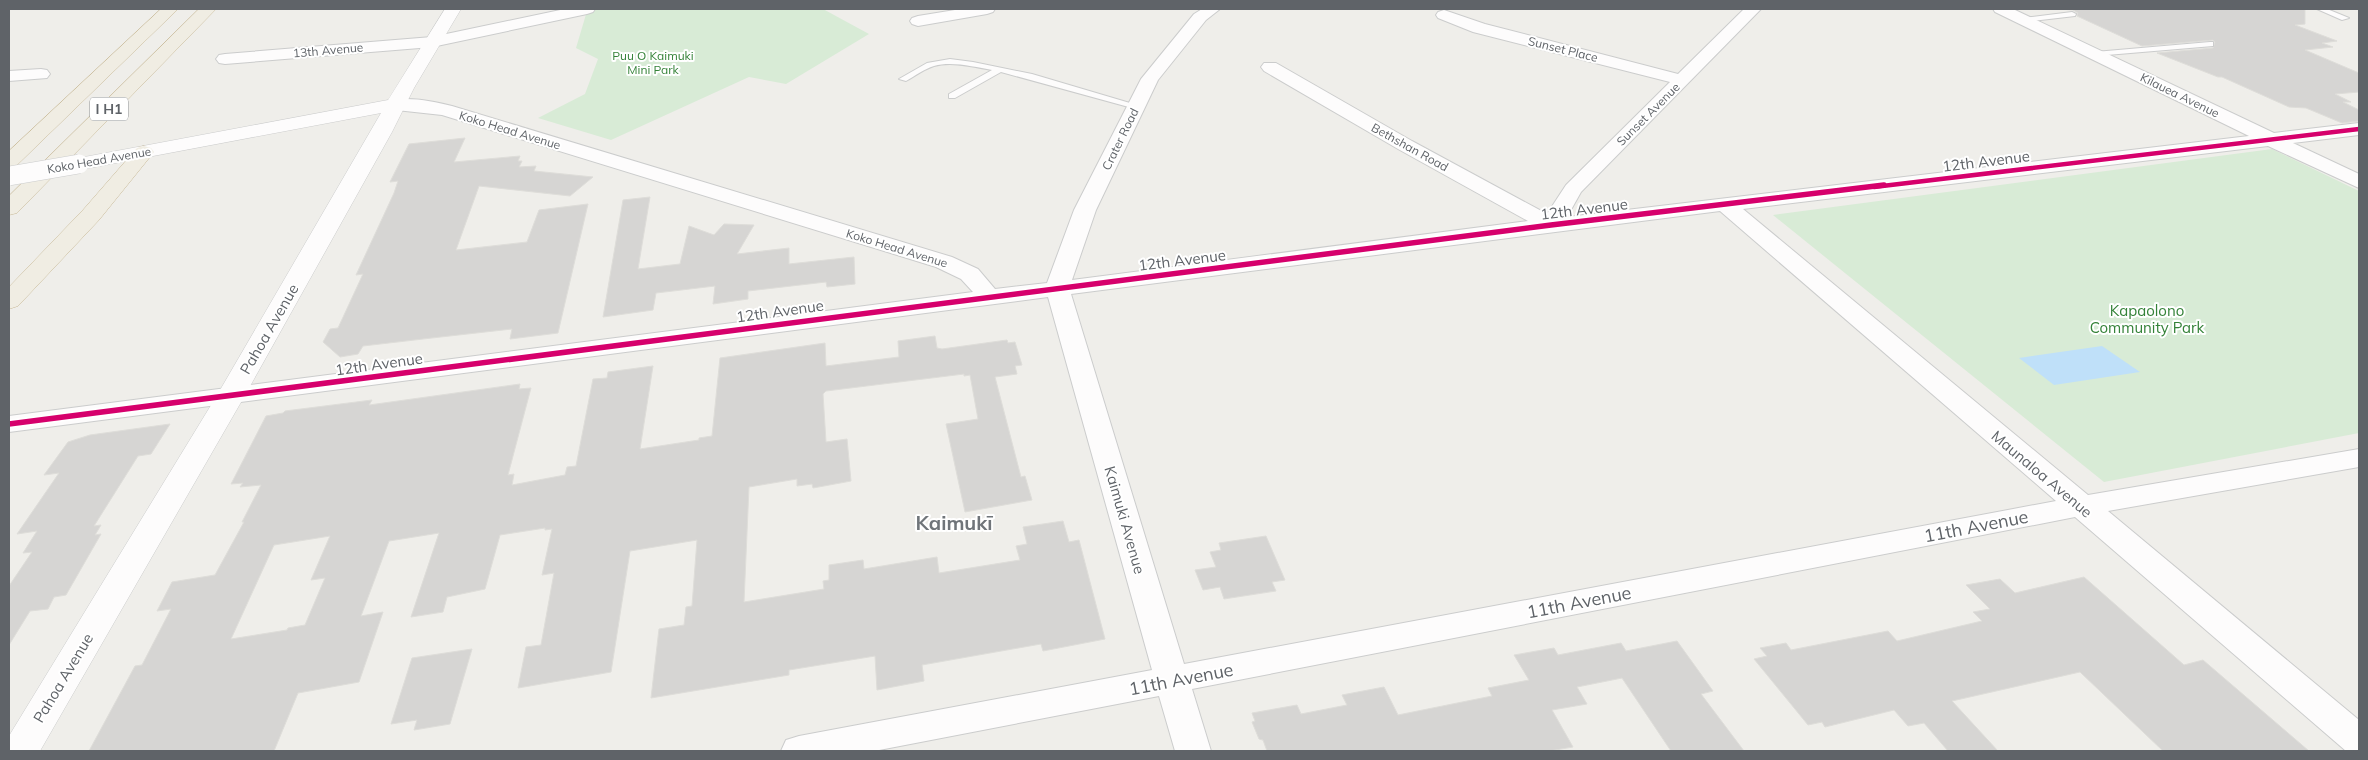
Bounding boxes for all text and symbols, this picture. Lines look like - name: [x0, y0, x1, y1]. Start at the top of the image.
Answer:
- street label: Sunset Place: [1527, 33, 1599, 65]
- street label: 13th Avenue: [292, 39, 364, 61]
- park label: Puu O Kaimuki Mini Park: [612, 48, 694, 77]
- street label: Kilauea Avenue: [2138, 69, 2222, 121]
- street label: Sunset Avenue: [1613, 79, 1683, 149]
- road number: I H1: [90, 98, 128, 120]
- street label: Crater Road: [1099, 105, 1141, 173]
- street label: Koko Head Avenue: [457, 107, 563, 153]
- street label: Bethshan Road: [1369, 120, 1451, 174]
- street label: Koko Head Avenue: [46, 143, 152, 177]
- street label: 12th Avenue: [1941, 146, 2031, 176]
- street label: 12th Avenue: [1539, 194, 1629, 224]
- street label: Koko Head Avenue: [844, 225, 950, 271]
- street label: 12th Avenue: [1137, 245, 1227, 275]
- street label: Pahoa Avenue: [236, 281, 302, 377]
- street label: 12th Avenue: [735, 295, 825, 327]
- park label: Kapaolono Community Park: [2090, 301, 2204, 337]
- street label: 12th Avenue: [334, 348, 424, 380]
- street label: Maunaloa Avenue: [1988, 426, 2096, 522]
- street label: Kaimuki Avenue: [1101, 464, 1149, 576]
- street label: 11th Avenue: [1922, 505, 2030, 547]
- district label: Kaimukī: [915, 510, 993, 535]
- street label: 11th Avenue: [1525, 581, 1633, 623]
- street label: Pahoa Avenue: [29, 630, 97, 726]
- street label: 11th Avenue: [1127, 658, 1235, 700]

